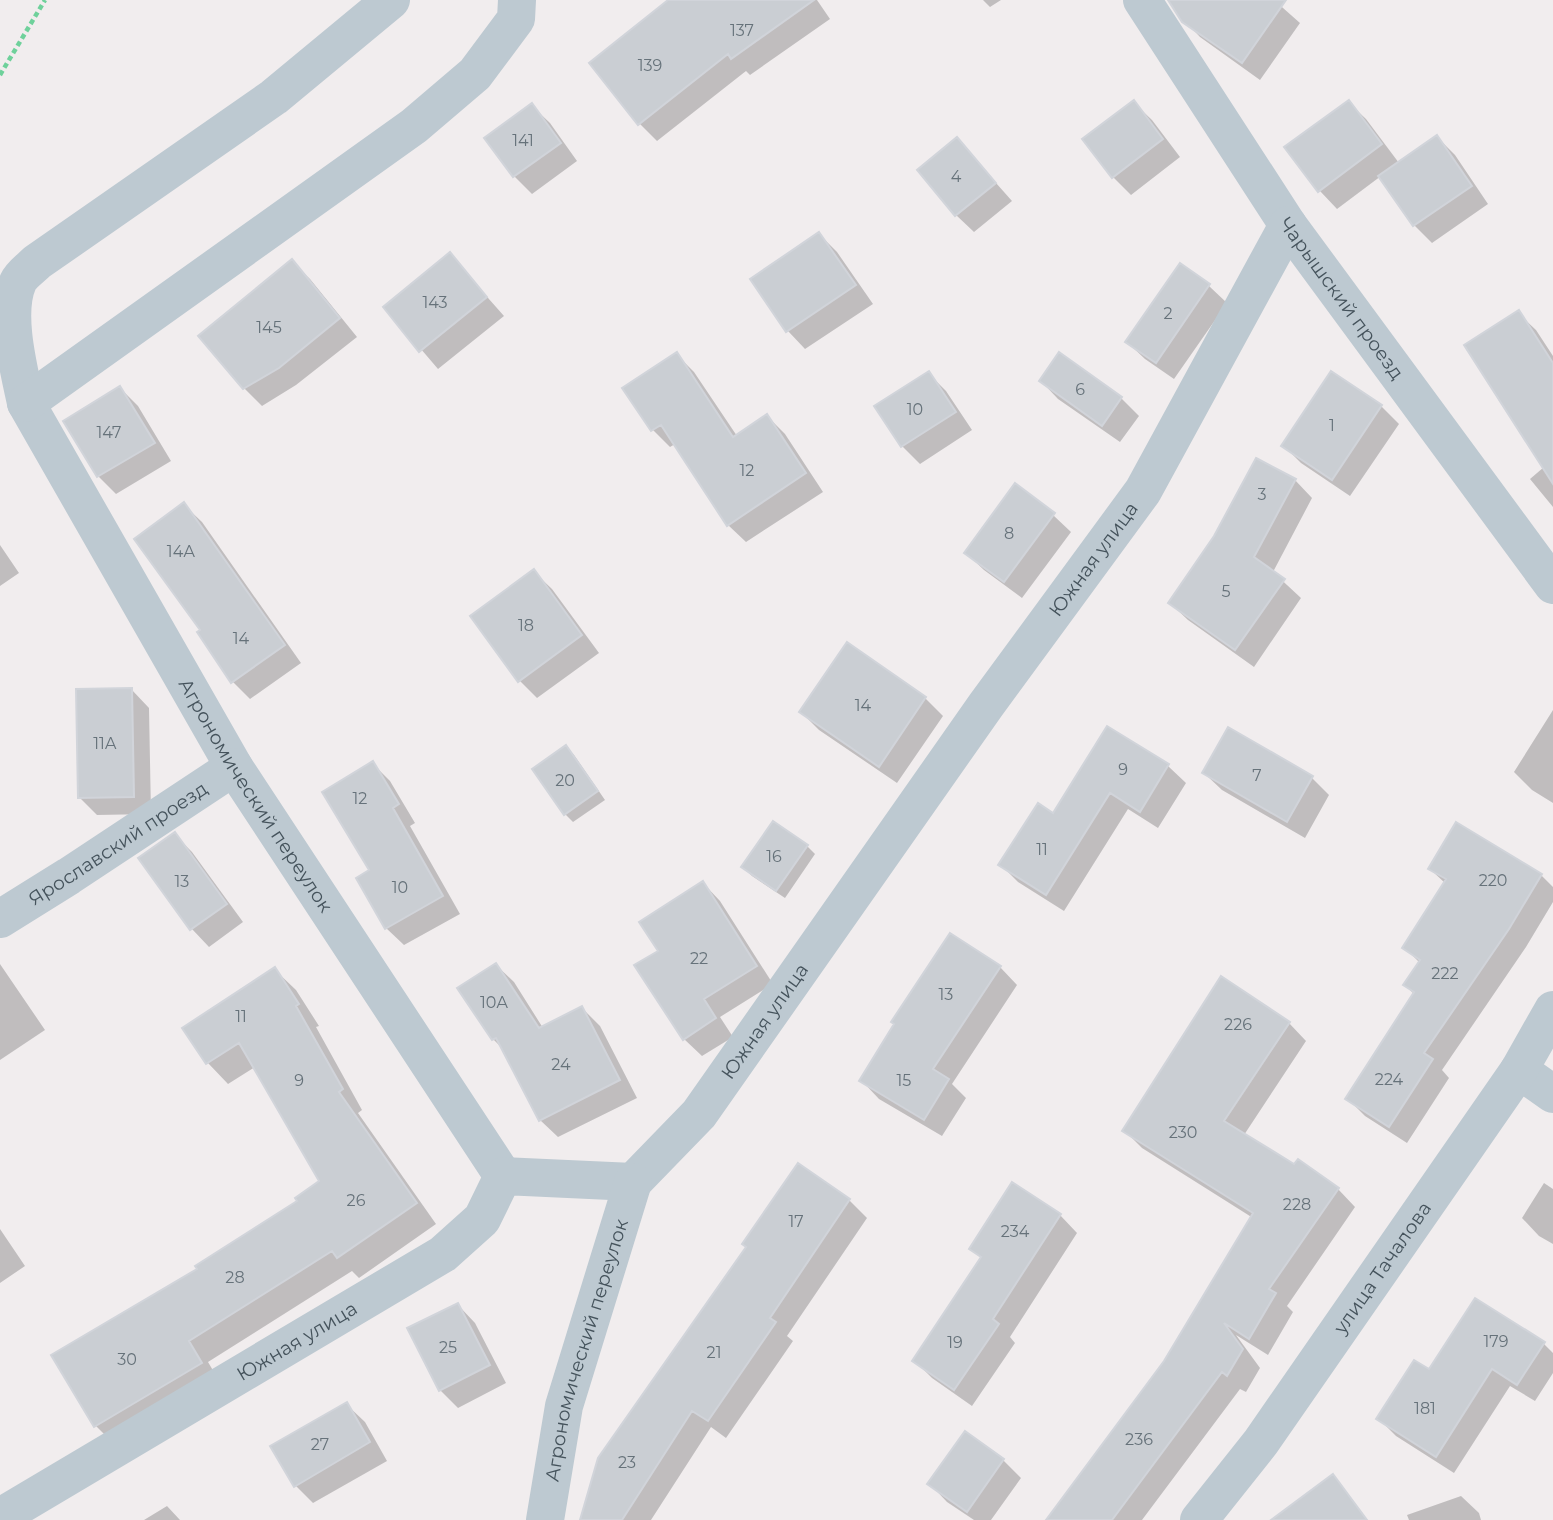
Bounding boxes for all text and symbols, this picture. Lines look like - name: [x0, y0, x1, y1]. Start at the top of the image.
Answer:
- house number: 137: [730, 21, 754, 40]
- house number: 139: [638, 56, 662, 75]
- house number: 141: [512, 131, 534, 150]
- house number: 4: [951, 167, 962, 186]
- street label: Чарышский проезд: [1274, 213, 1409, 384]
- house number: 143: [422, 293, 448, 312]
- house number: 2: [1163, 304, 1173, 323]
- house number: 145: [256, 318, 282, 337]
- house number: 6: [1075, 380, 1085, 399]
- house number: 10: [907, 400, 923, 419]
- house number: 1: [1329, 416, 1335, 435]
- house number: 147: [97, 423, 121, 442]
- house number: 12: [740, 461, 754, 480]
- house number: 3: [1257, 485, 1267, 504]
- street label: Южная улица: [1044, 498, 1143, 621]
- house number: 8: [1004, 524, 1014, 543]
- house number: 14А: [167, 542, 195, 561]
- house number: 5: [1221, 582, 1231, 601]
- house number: 18: [518, 616, 534, 635]
- house number: 14: [233, 629, 250, 648]
- street label: Агрономический переулок: [174, 674, 337, 917]
- house number: 14: [855, 696, 872, 715]
- house number: 11А: [93, 734, 117, 753]
- house number: 9: [1118, 760, 1128, 779]
- house number: 7: [1252, 766, 1262, 785]
- house number: 20: [555, 771, 575, 790]
- street label: Ярославский проезд: [24, 777, 212, 910]
- house number: 12: [353, 789, 367, 808]
- house number: 11: [1036, 840, 1048, 859]
- house number: 16: [766, 847, 782, 866]
- house number: 220: [1479, 871, 1507, 890]
- house number: 13: [175, 872, 189, 891]
- house number: 10: [392, 878, 408, 897]
- house number: 22: [690, 949, 708, 968]
- street label: Южная улица: [716, 959, 813, 1084]
- house number: 222: [1431, 964, 1459, 983]
- house number: 13: [939, 985, 953, 1004]
- house number: 10А: [480, 993, 508, 1012]
- house number: 11: [235, 1007, 247, 1026]
- house number: 226: [1224, 1015, 1252, 1034]
- house number: 24: [551, 1055, 571, 1074]
- house number: 224: [1375, 1070, 1404, 1089]
- house number: 9: [294, 1071, 304, 1090]
- house number: 15: [897, 1071, 911, 1090]
- house number: 230: [1169, 1123, 1197, 1142]
- house number: 26: [347, 1191, 366, 1210]
- house number: 228: [1283, 1195, 1311, 1214]
- street label: улица Тачалова: [1328, 1197, 1436, 1339]
- house number: 17: [788, 1212, 804, 1231]
- street label: Агрономический переулок: [541, 1216, 633, 1483]
- house number: 234: [1001, 1222, 1030, 1241]
- house number: 28: [225, 1268, 245, 1287]
- street label: Южная улица: [233, 1297, 361, 1386]
- house number: 179: [1484, 1332, 1508, 1351]
- house number: 19: [947, 1333, 963, 1352]
- house number: 25: [439, 1338, 457, 1357]
- house number: 21: [707, 1343, 721, 1362]
- house number: 30: [117, 1350, 137, 1369]
- house number: 181: [1414, 1399, 1436, 1418]
- house number: 236: [1125, 1430, 1153, 1449]
- house number: 27: [311, 1435, 329, 1454]
- house number: 23: [618, 1453, 636, 1472]

